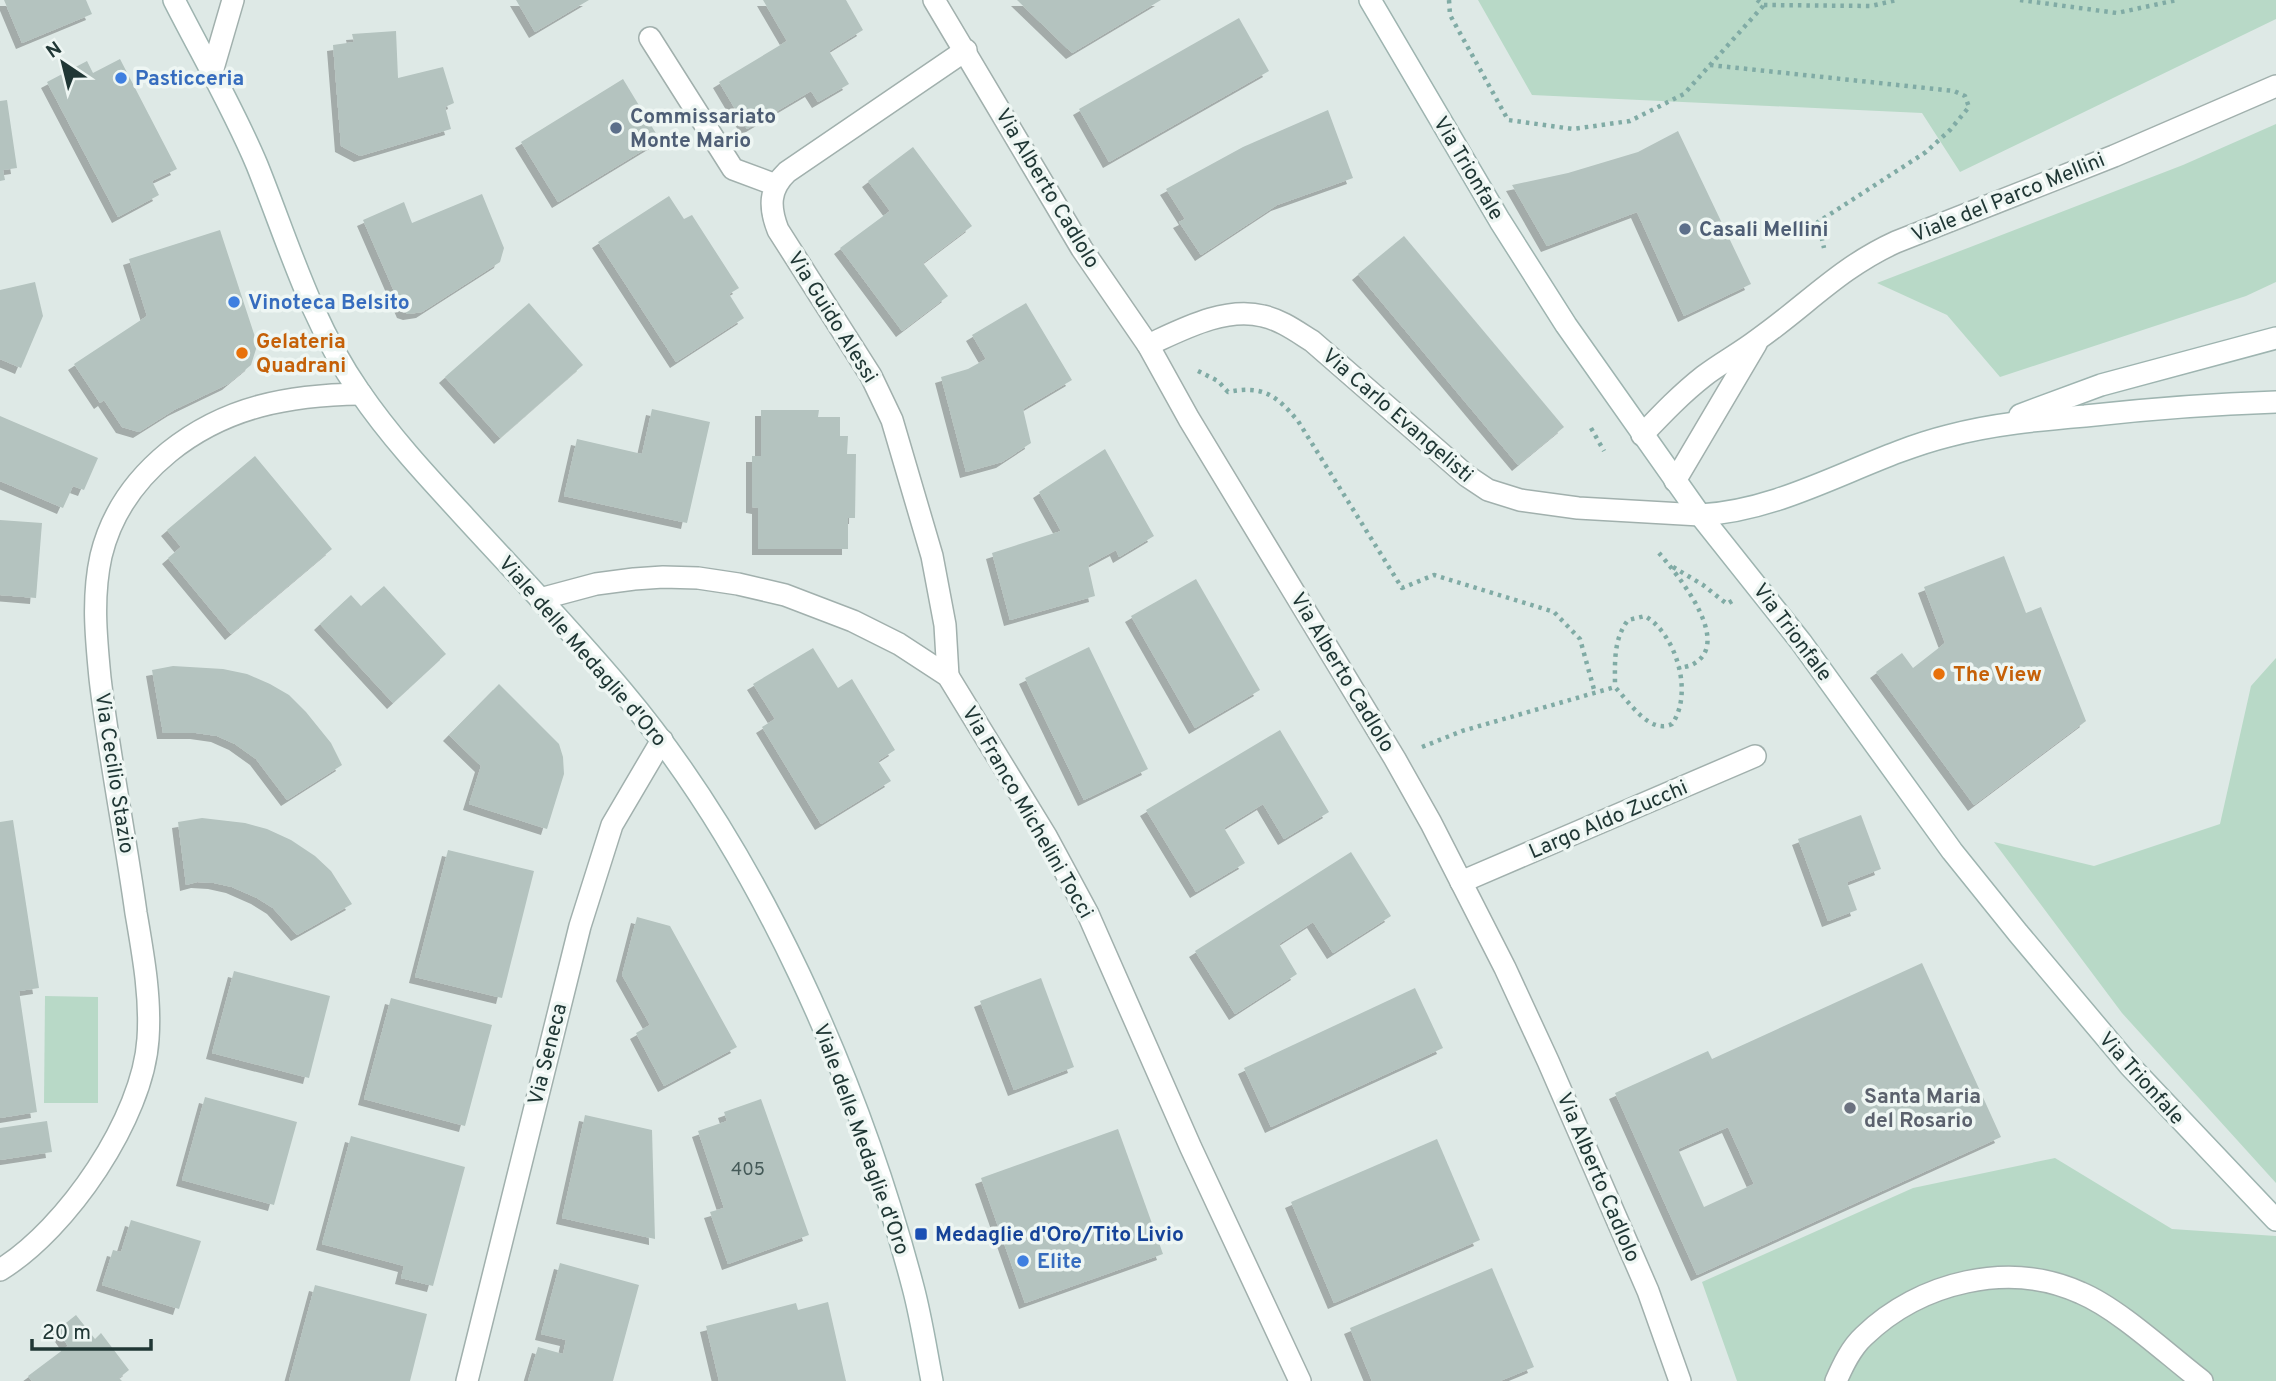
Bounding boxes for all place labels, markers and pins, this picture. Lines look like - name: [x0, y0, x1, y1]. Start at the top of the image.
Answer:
- place label: Pasticceria: [135, 66, 244, 93]
- marker: Pasticceria: [113, 70, 129, 86]
- place label: Commissariato Monte Mario: [630, 104, 776, 155]
- marker: Commissariato Monte Mario: [608, 120, 624, 136]
- place label: Casali Mellini: [1699, 217, 1829, 244]
- marker: Casali Mellini: [1677, 221, 1693, 237]
- place label: Vinoteca Belsito: [248, 290, 410, 317]
- marker: Vinoteca Belsito: [226, 294, 242, 310]
- place label: Gelateria Quadrani: [256, 329, 346, 380]
- marker: Gelateria Quadrani: [234, 345, 250, 361]
- place label: The View: [1953, 662, 2042, 689]
- marker: The View: [1931, 666, 1947, 682]
- place label: Santa Maria del Rosario: [1864, 1084, 1981, 1135]
- marker: Santa Maria del Rosario: [1842, 1100, 1858, 1116]
- place label: Medaglie d'Oro/Tito Livio: [935, 1222, 1184, 1249]
- marker: Medaglie d'Oro/Tito Livio: [913, 1226, 929, 1242]
- place label: Elite: [1037, 1249, 1082, 1276]
- marker: Elite: [1015, 1253, 1031, 1269]

